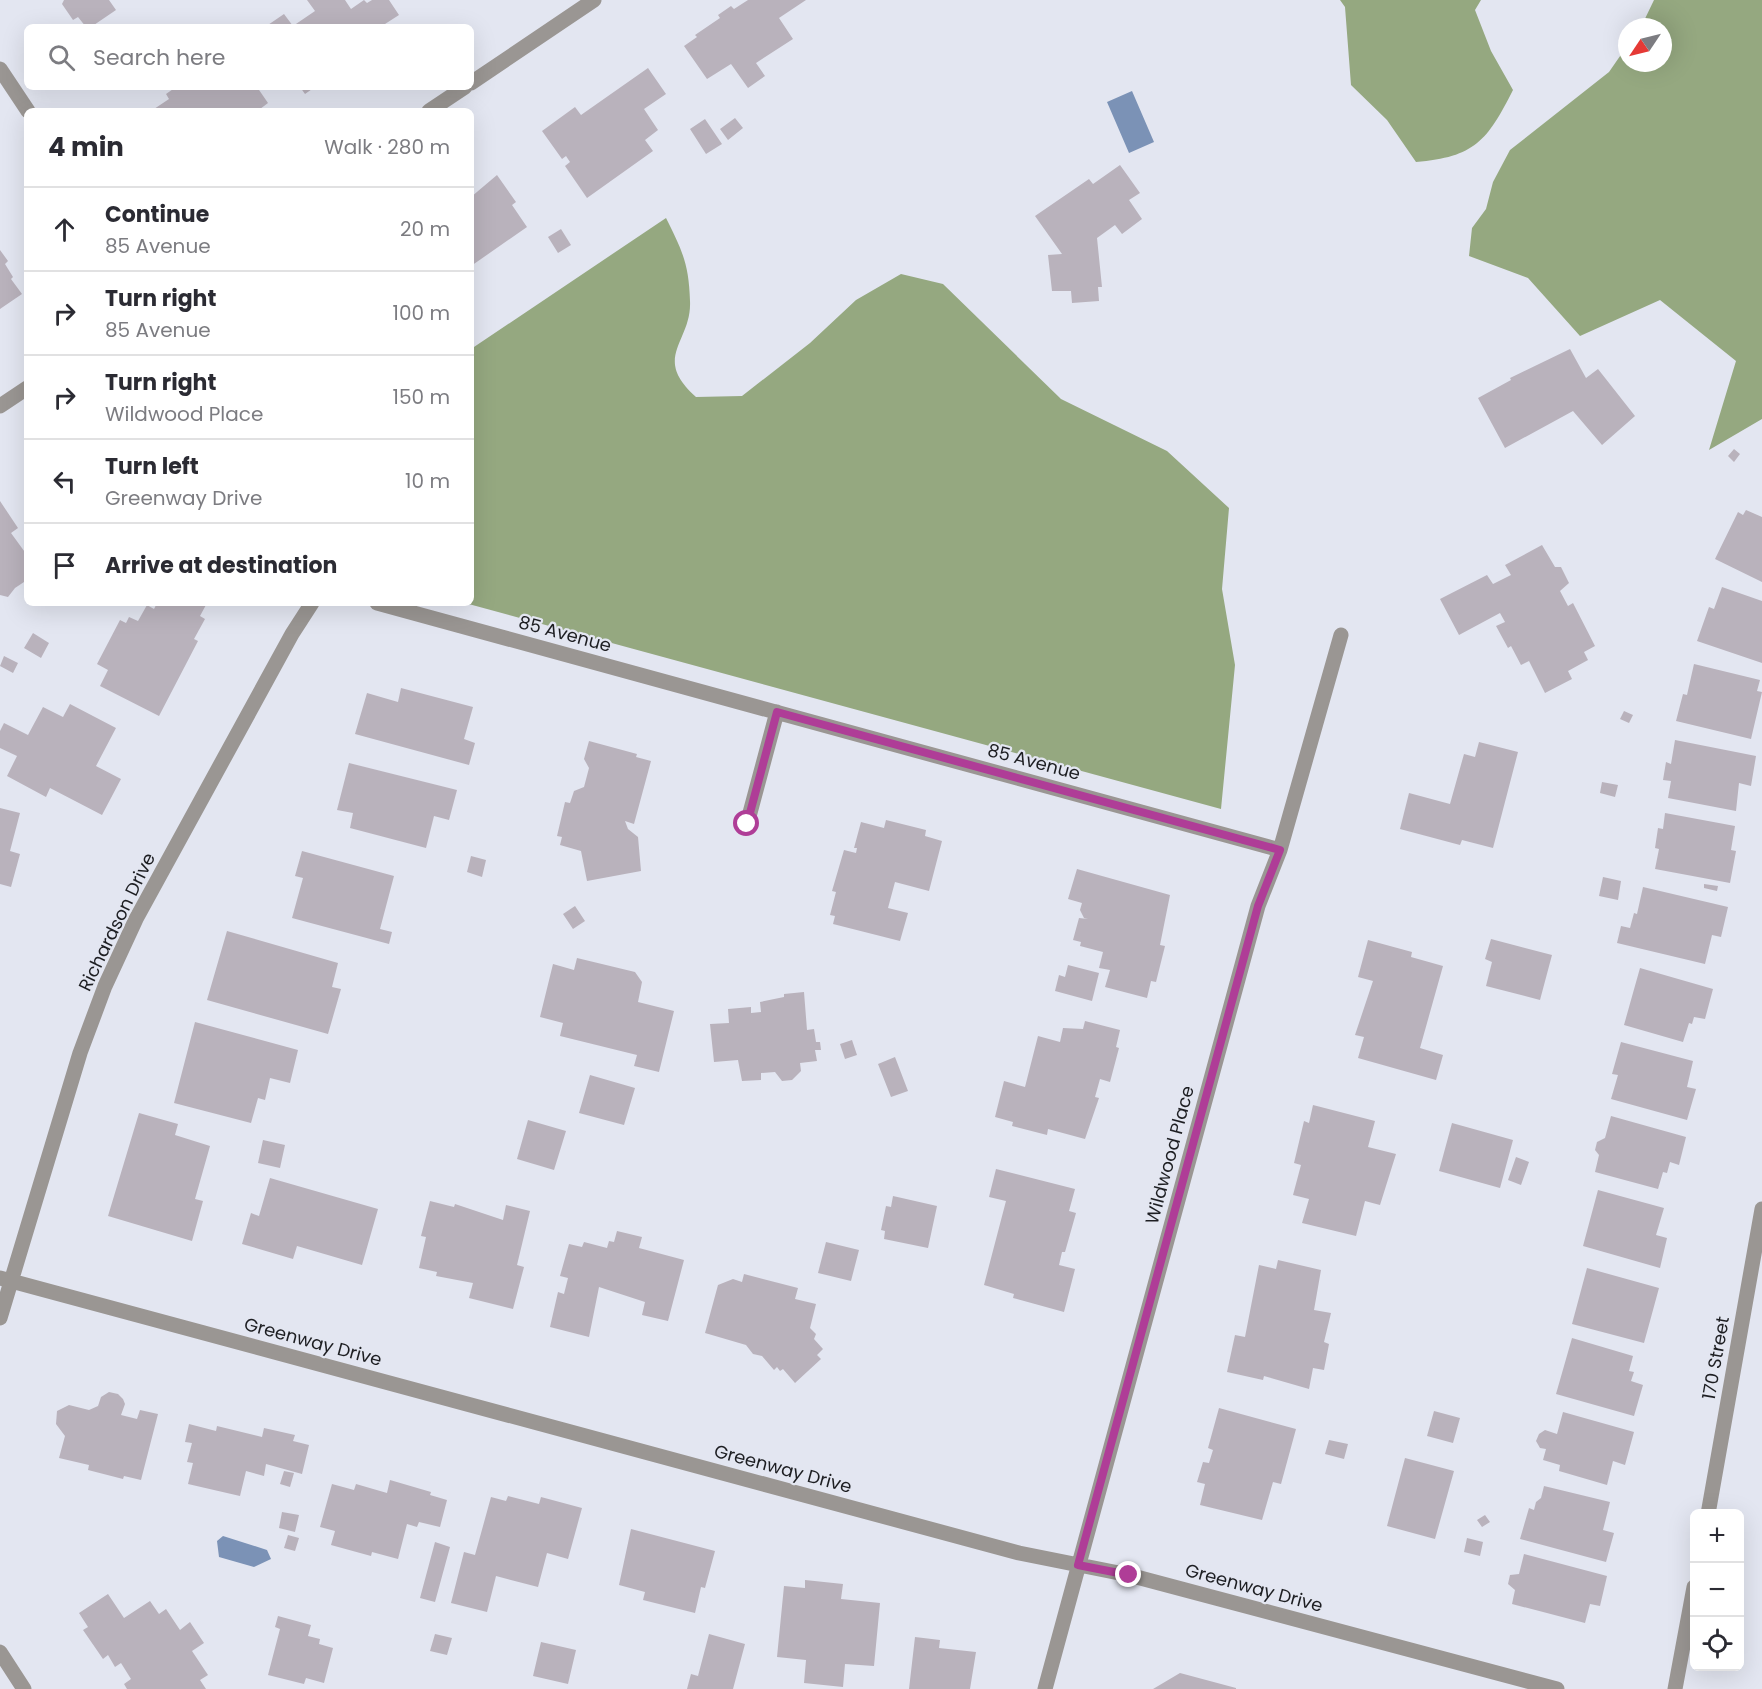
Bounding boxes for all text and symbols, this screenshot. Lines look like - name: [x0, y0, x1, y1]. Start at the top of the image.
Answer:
- north arrow: [1618, 18, 1672, 72]
- search box: [24, 24, 474, 90]
- icon: search: [45, 41, 78, 74]
- text: Search here: [93, 42, 226, 73]
- text: 4 min: [48, 129, 124, 165]
- text: Walk · 280 m: [324, 133, 450, 161]
- text: Continue: [105, 199, 209, 230]
- icon: ahead: [48, 213, 81, 246]
- text: 20 m: [400, 215, 450, 243]
- text: 85 Avenue: [105, 232, 211, 260]
- text: Turn right: [105, 283, 216, 314]
- icon: right: [48, 297, 81, 330]
- text: 100 m: [393, 299, 450, 327]
- text: 85 Avenue: [105, 316, 211, 344]
- text: Turn right: [105, 367, 216, 398]
- icon: right: [48, 381, 81, 414]
- text: 150 m: [393, 383, 450, 411]
- text: Wildwood Place: [105, 400, 263, 428]
- text: Turn left: [105, 451, 199, 482]
- icon: left: [48, 465, 81, 498]
- text: 10 m: [405, 467, 450, 495]
- text: Greenway Drive: [105, 484, 262, 512]
- icon: arrive: [48, 549, 81, 582]
- text: Arrive at destination: [105, 550, 337, 581]
- street label: 85 Avenue: [516, 609, 614, 658]
- street label: 85 Avenue: [985, 737, 1083, 786]
- route start: [733, 810, 759, 836]
- street label: Richardson Drive: [72, 848, 161, 995]
- street label: Wildwood Place: [1139, 1083, 1200, 1227]
- street label: Greenway Drive: [242, 1311, 385, 1372]
- street label: 170 Street: [1696, 1314, 1735, 1402]
- street label: Greenway Drive: [712, 1438, 855, 1499]
- map controls: [1690, 1509, 1744, 1671]
- button: +: [1690, 1509, 1744, 1563]
- street label: Greenway Drive: [1183, 1557, 1326, 1618]
- route end: [1115, 1561, 1141, 1587]
- button: −: [1690, 1563, 1744, 1617]
- button: locate: [1690, 1617, 1744, 1671]

